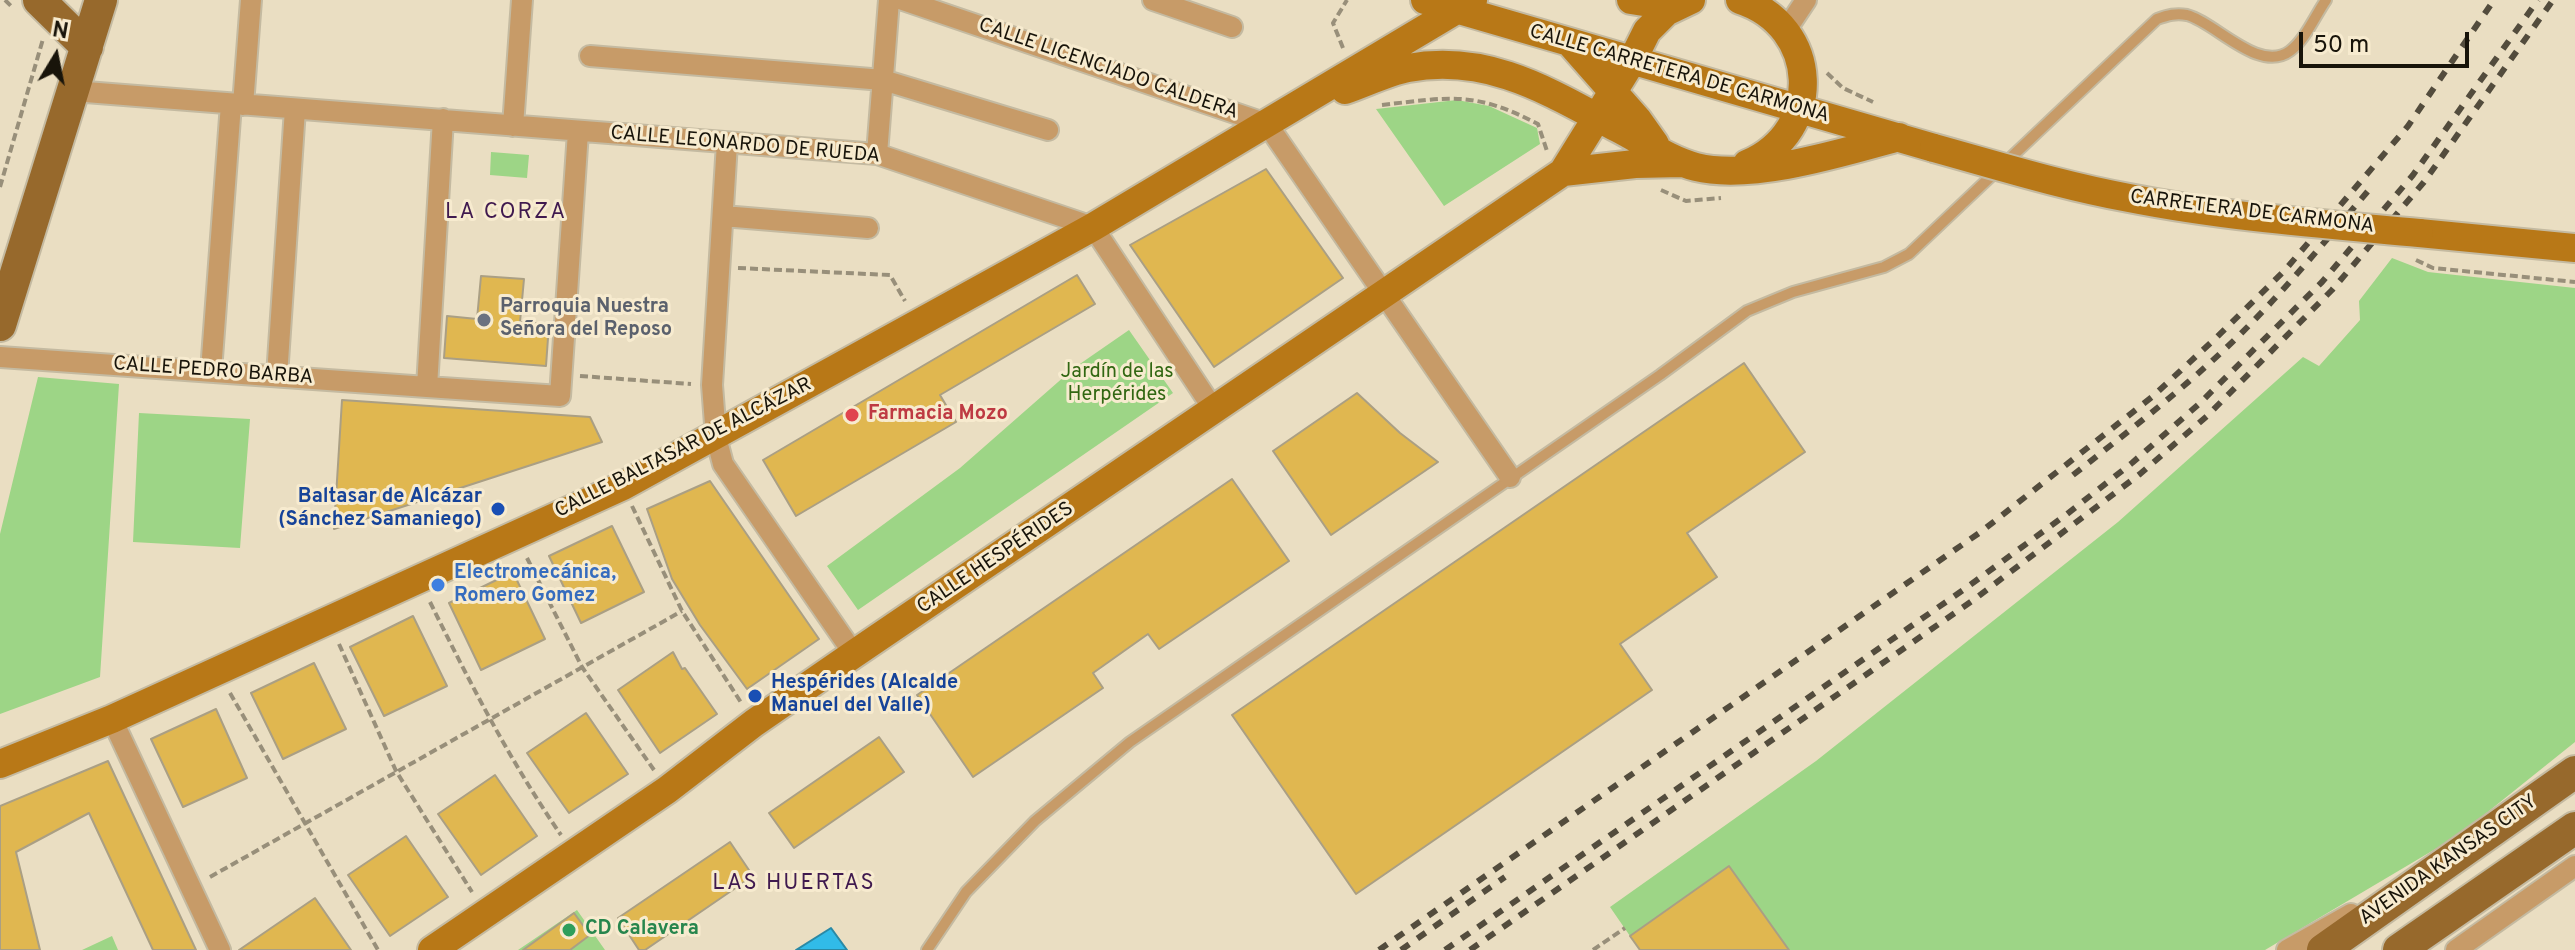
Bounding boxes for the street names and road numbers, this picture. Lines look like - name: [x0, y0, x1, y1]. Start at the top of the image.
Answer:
- street label: CALLE LICENCIADO CALDERA: [975, 14, 1241, 126]
- street label: CALLE CARRETERA DE CARMONA: [1526, 21, 1832, 129]
- street label: CALLE LEONARDO DE RUEDA: [609, 122, 881, 170]
- street label: CARRETERA DE CARMONA: [2128, 186, 2376, 240]
- street label: CALLE PEDRO BARBA: [112, 353, 314, 391]
- street label: CALLE BALTASAR DE ALCÁZAR: [552, 374, 816, 524]
- street label: CALLE HESPÉRIDES: [913, 498, 1079, 620]
- street label: AVENIDA KANSAS CITY: [2356, 791, 2542, 931]

